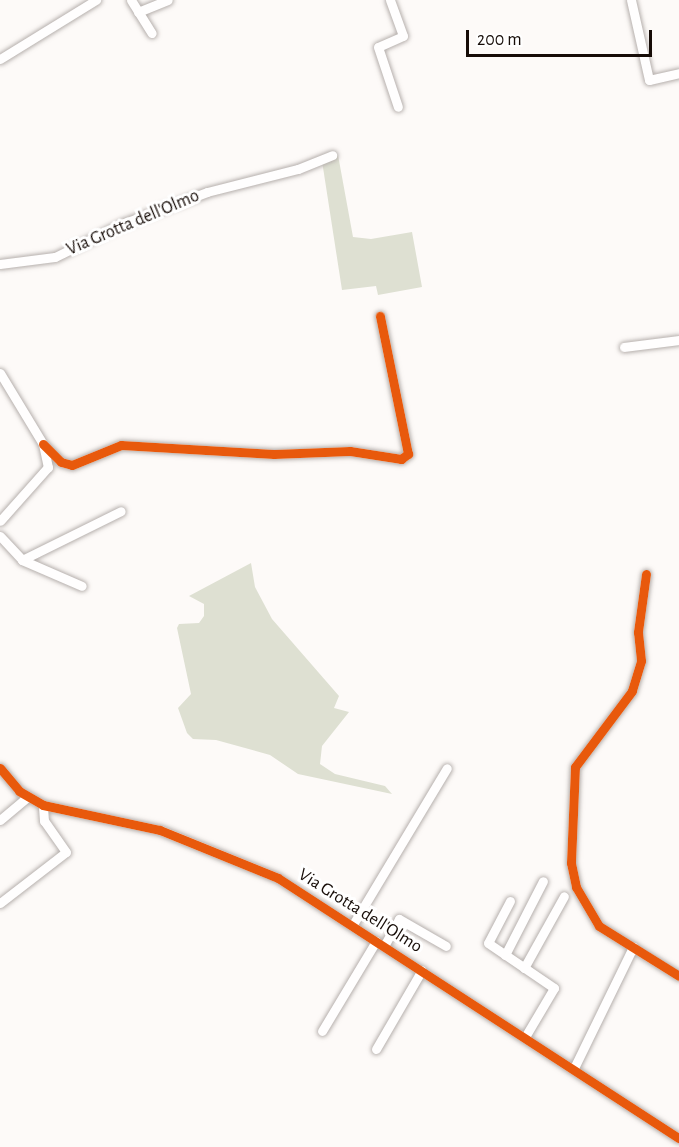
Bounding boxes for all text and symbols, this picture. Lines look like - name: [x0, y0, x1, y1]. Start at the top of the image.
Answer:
- scale bar: [469, 18, 655, 56]
- text: 200 m: [477, 31, 522, 49]
- street label: Via Grotta dell'Olmo: [63, 185, 203, 261]
- street label: Via Grotta dell'Olmo: [294, 864, 426, 958]

